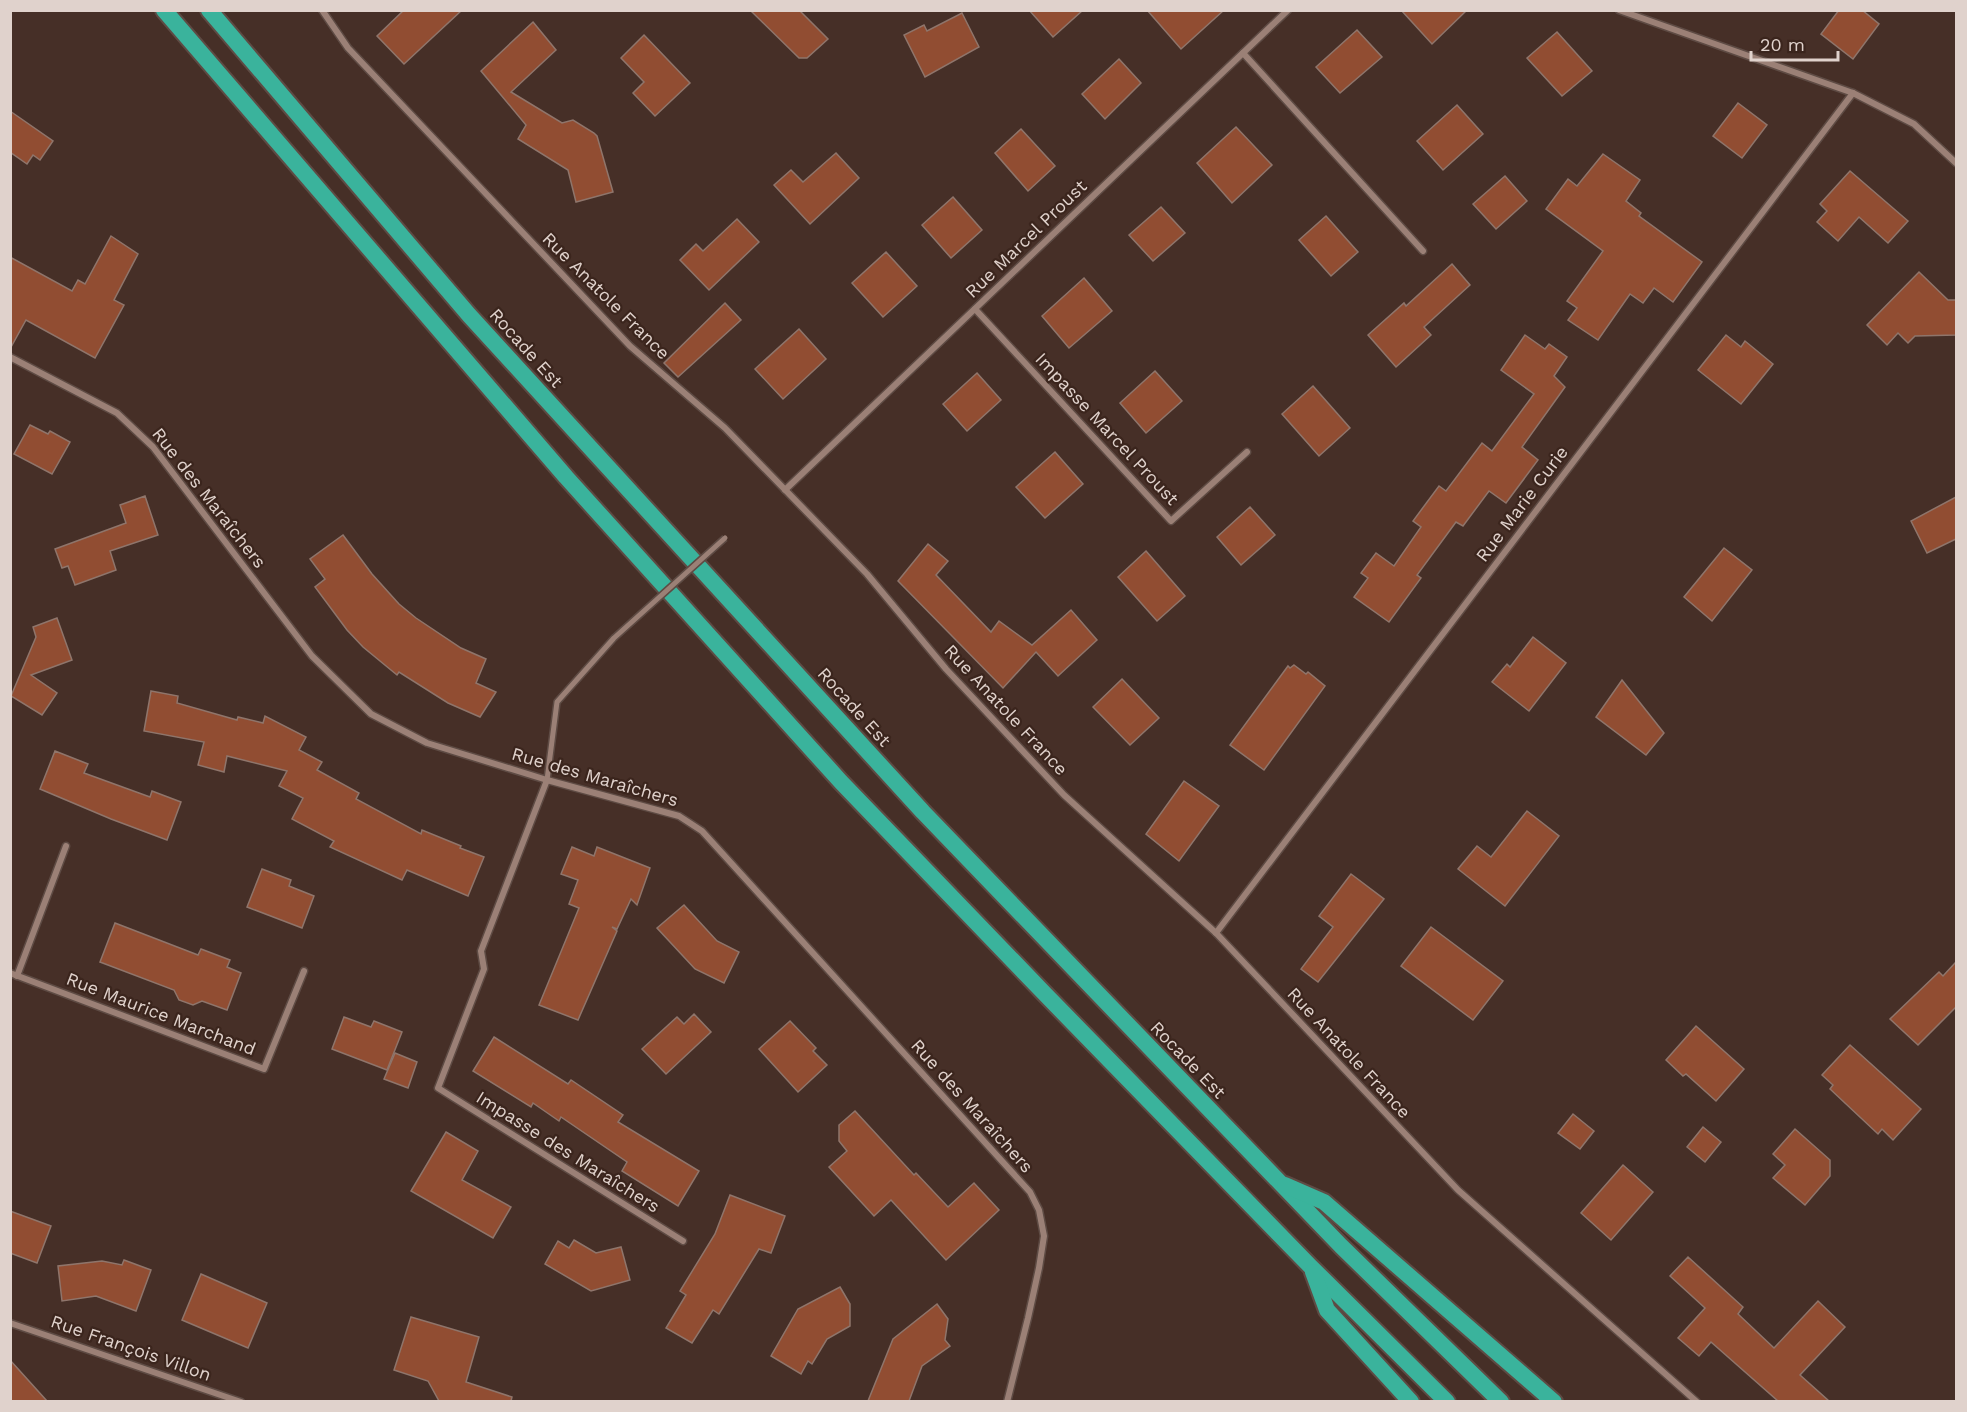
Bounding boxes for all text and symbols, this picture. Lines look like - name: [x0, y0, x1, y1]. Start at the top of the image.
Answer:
- scale bar: [1751, 24, 1838, 62]
- text: 20 m: [1760, 34, 1805, 55]
- street label: Rue Marcel Proust: [961, 175, 1091, 302]
- street label: Rue Anatole France: [538, 228, 674, 364]
- street label: Rocade Est: [485, 304, 568, 392]
- street label: Impasse Marcel Proust: [1031, 348, 1184, 509]
- street label: Rue des Maraîchers: [148, 423, 271, 572]
- street label: Rue Marie Curie: [1471, 442, 1572, 566]
- street label: Rue Anatole France: [940, 640, 1072, 779]
- street label: Rocade Est: [813, 663, 896, 751]
- street label: Rue des Maraîchers: [509, 743, 681, 810]
- street label: Rue Maurice Marchand: [64, 968, 259, 1059]
- street label: Rue Anatole France: [1283, 983, 1415, 1122]
- street label: Rocade Est: [1146, 1017, 1231, 1103]
- street label: Rue des Maraîchers: [907, 1035, 1038, 1177]
- street label: Impasse des Maraîchers: [473, 1086, 664, 1217]
- street label: Rue François Villon: [48, 1310, 214, 1385]

